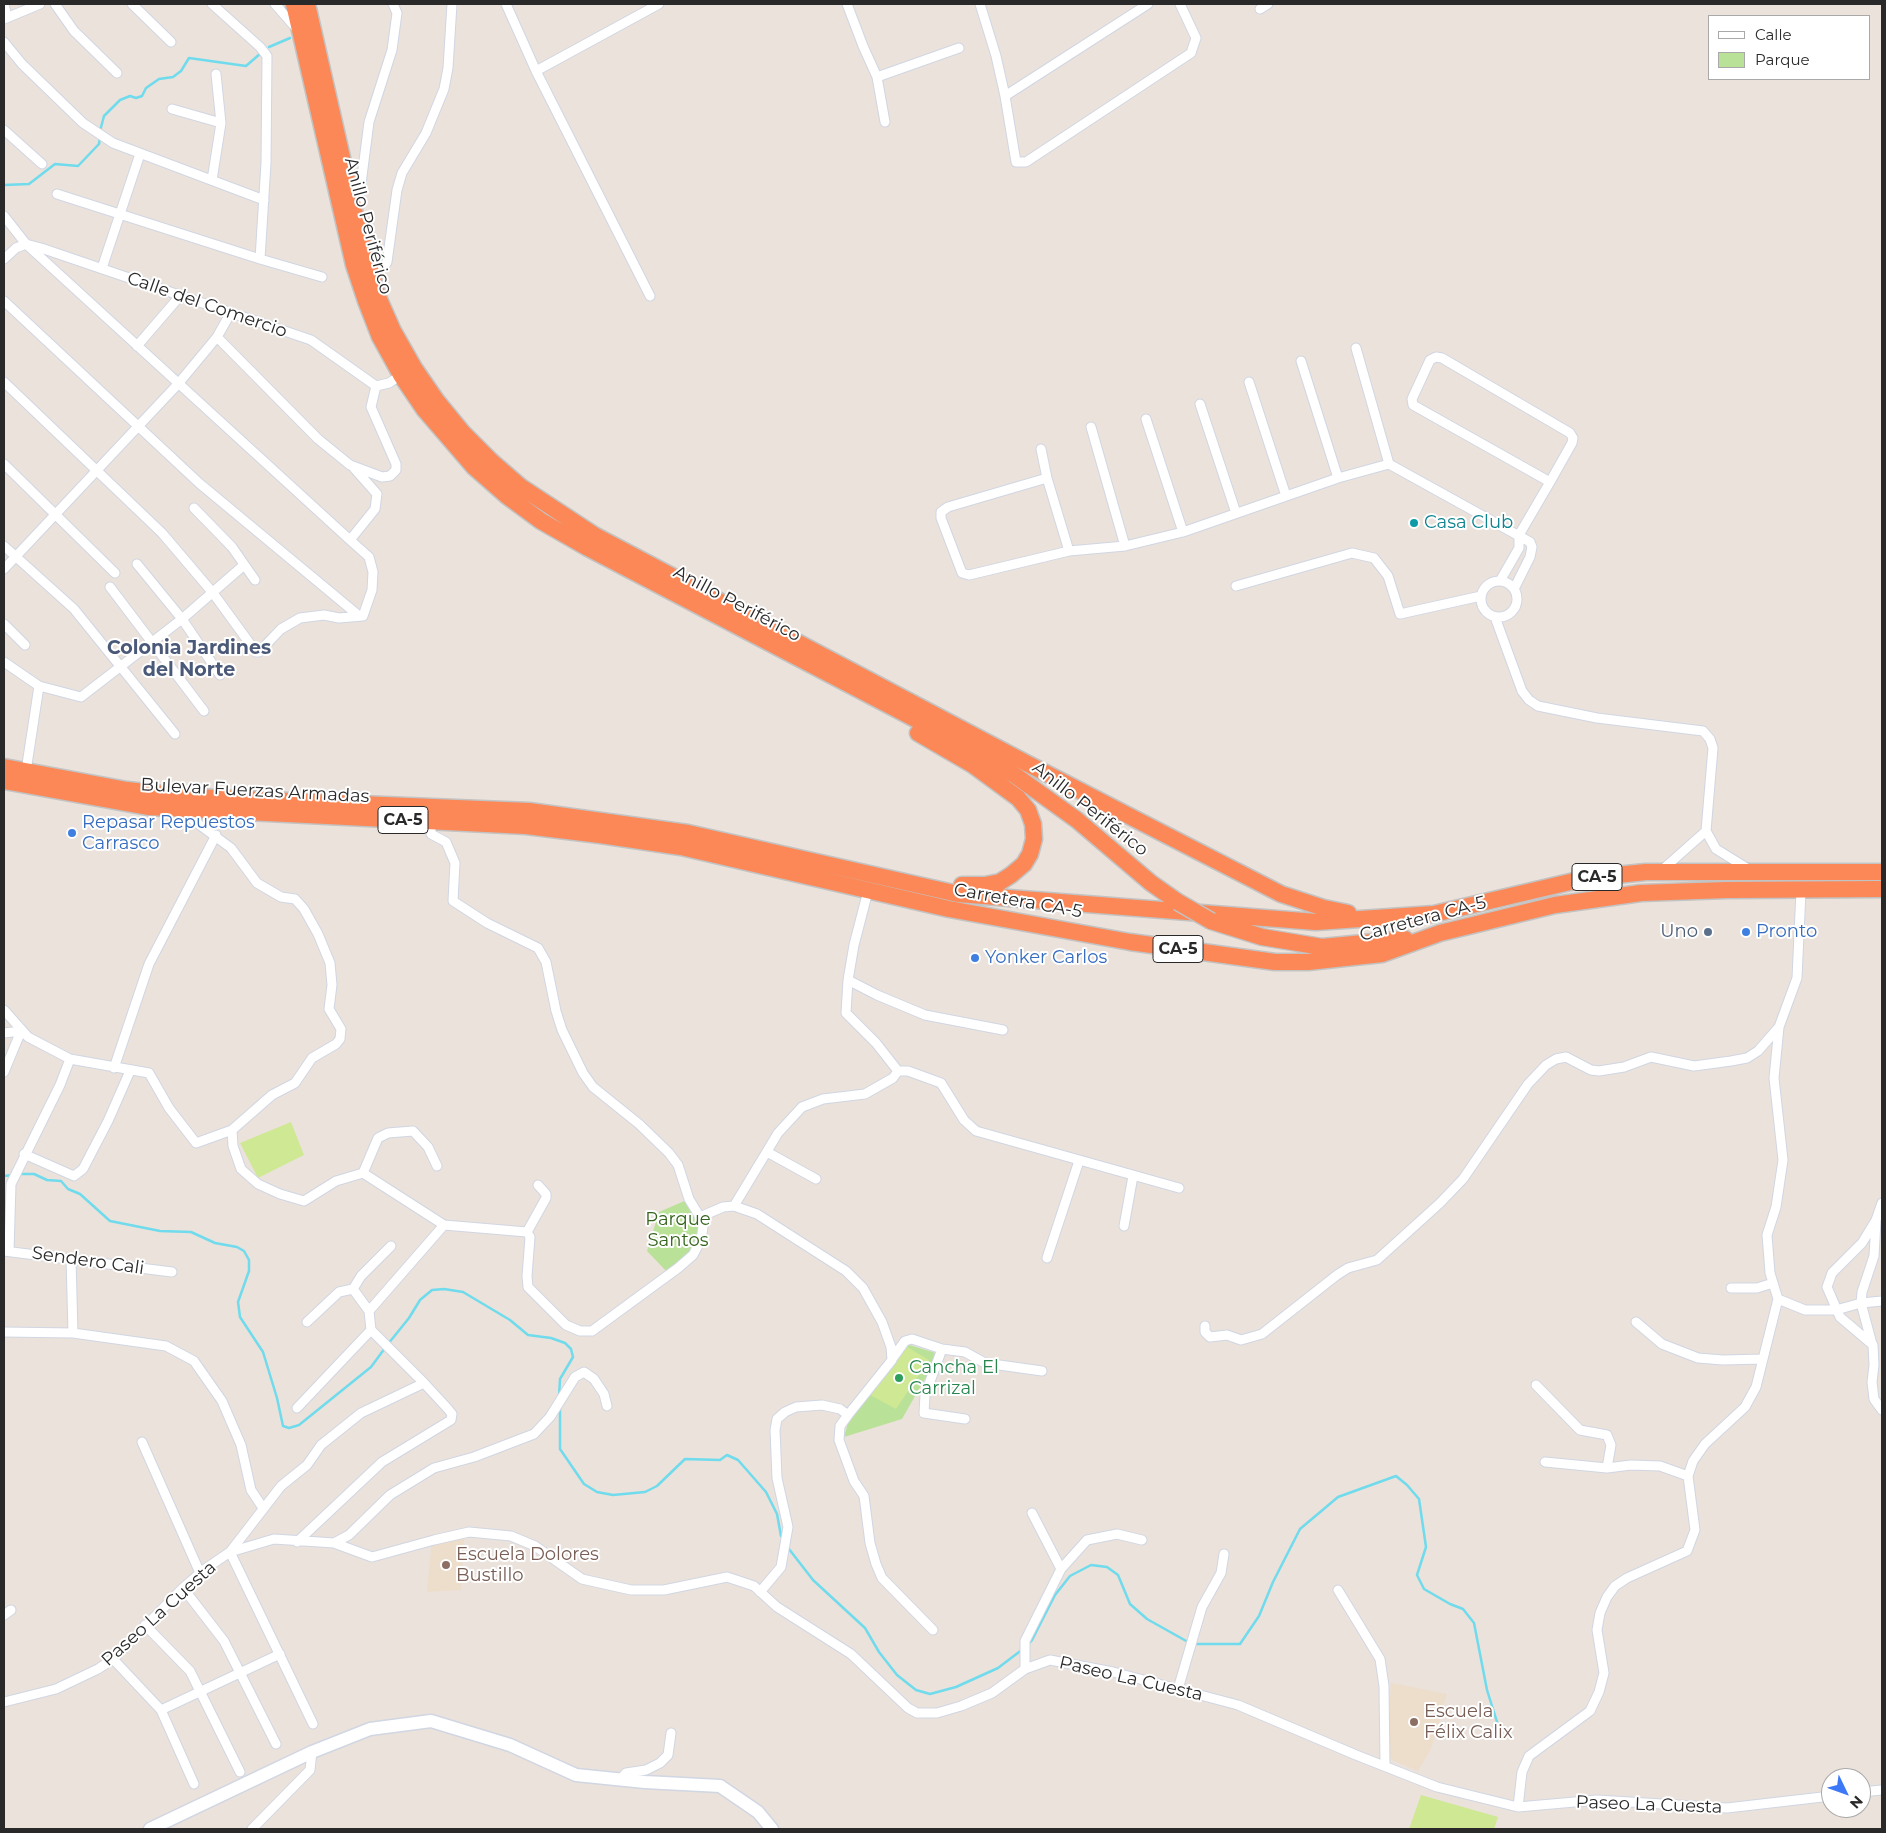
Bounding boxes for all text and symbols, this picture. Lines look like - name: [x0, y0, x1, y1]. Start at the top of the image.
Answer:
- legend: [1708, 15, 1871, 80]
- text: Calle: [1755, 25, 1792, 44]
- text: Parque: [1755, 50, 1810, 69]
- street label: Anillo Periférico: [339, 155, 397, 297]
- street label: Calle del Comercio: [124, 267, 290, 343]
- place label: Casa Club: [1424, 512, 1513, 534]
- marker: Casa Club: [1408, 517, 1420, 529]
- street label: Anillo Periférico: [670, 561, 804, 647]
- district label: Colonia Jardines del Norte: [107, 637, 271, 681]
- street label: Anillo Periférico: [1028, 757, 1152, 861]
- street label: Bulevar Fuerzas Armadas: [140, 774, 370, 808]
- road number: CA-5: [378, 806, 428, 834]
- place label: Repasar Repuestos Carrasco: [82, 812, 255, 854]
- marker: Repasar Repuestos Carrasco: [66, 827, 78, 839]
- road number: CA-5: [1572, 864, 1622, 890]
- street label: Carretera CA-5: [952, 879, 1084, 923]
- street label: Carretera CA-5: [1357, 892, 1489, 946]
- place label: Uno: [1660, 921, 1698, 943]
- place label: Pronto: [1756, 921, 1817, 943]
- marker: Uno: [1702, 926, 1714, 938]
- marker: Pronto: [1740, 926, 1752, 938]
- road number: CA-5: [1153, 936, 1203, 962]
- place label: Yonker Carlos: [985, 947, 1107, 969]
- marker: Yonker Carlos: [969, 952, 981, 964]
- park label: Parque Santos: [645, 1209, 711, 1252]
- street label: Sendero Cali: [30, 1242, 146, 1280]
- place label: Cancha El Carrizal: [909, 1357, 999, 1400]
- marker: Cancha El Carrizal: [893, 1372, 905, 1384]
- place label: Escuela Dolores Bustillo: [456, 1544, 599, 1586]
- street label: Paseo La Cuesta: [97, 1557, 221, 1671]
- marker: Escuela Dolores Bustillo: [440, 1559, 452, 1571]
- street label: Paseo La Cuesta: [1057, 1652, 1205, 1706]
- place label: Escuela Félix Calix: [1424, 1701, 1512, 1744]
- marker: Escuela Félix Calix: [1408, 1716, 1420, 1728]
- north arrow: [1821, 1768, 1871, 1818]
- street label: Paseo La Cuesta: [1575, 1792, 1723, 1818]
- text: N: [1846, 1792, 1867, 1813]

